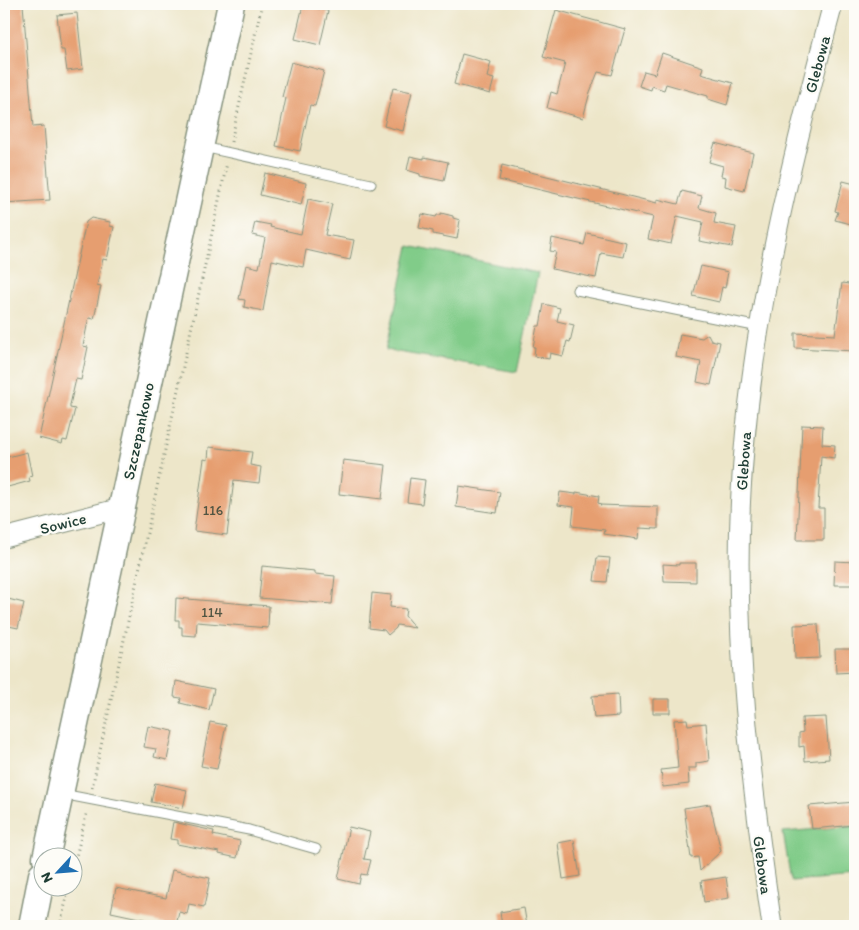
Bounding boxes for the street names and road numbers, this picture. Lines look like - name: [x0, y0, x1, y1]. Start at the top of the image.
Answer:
- street label: Glebowa: [801, 33, 834, 95]
- street label: Szczepankowo: [119, 381, 158, 482]
- street label: Glebowa: [732, 430, 755, 491]
- street label: Sowice: [38, 508, 89, 538]
- street label: Glebowa: [749, 835, 776, 896]

